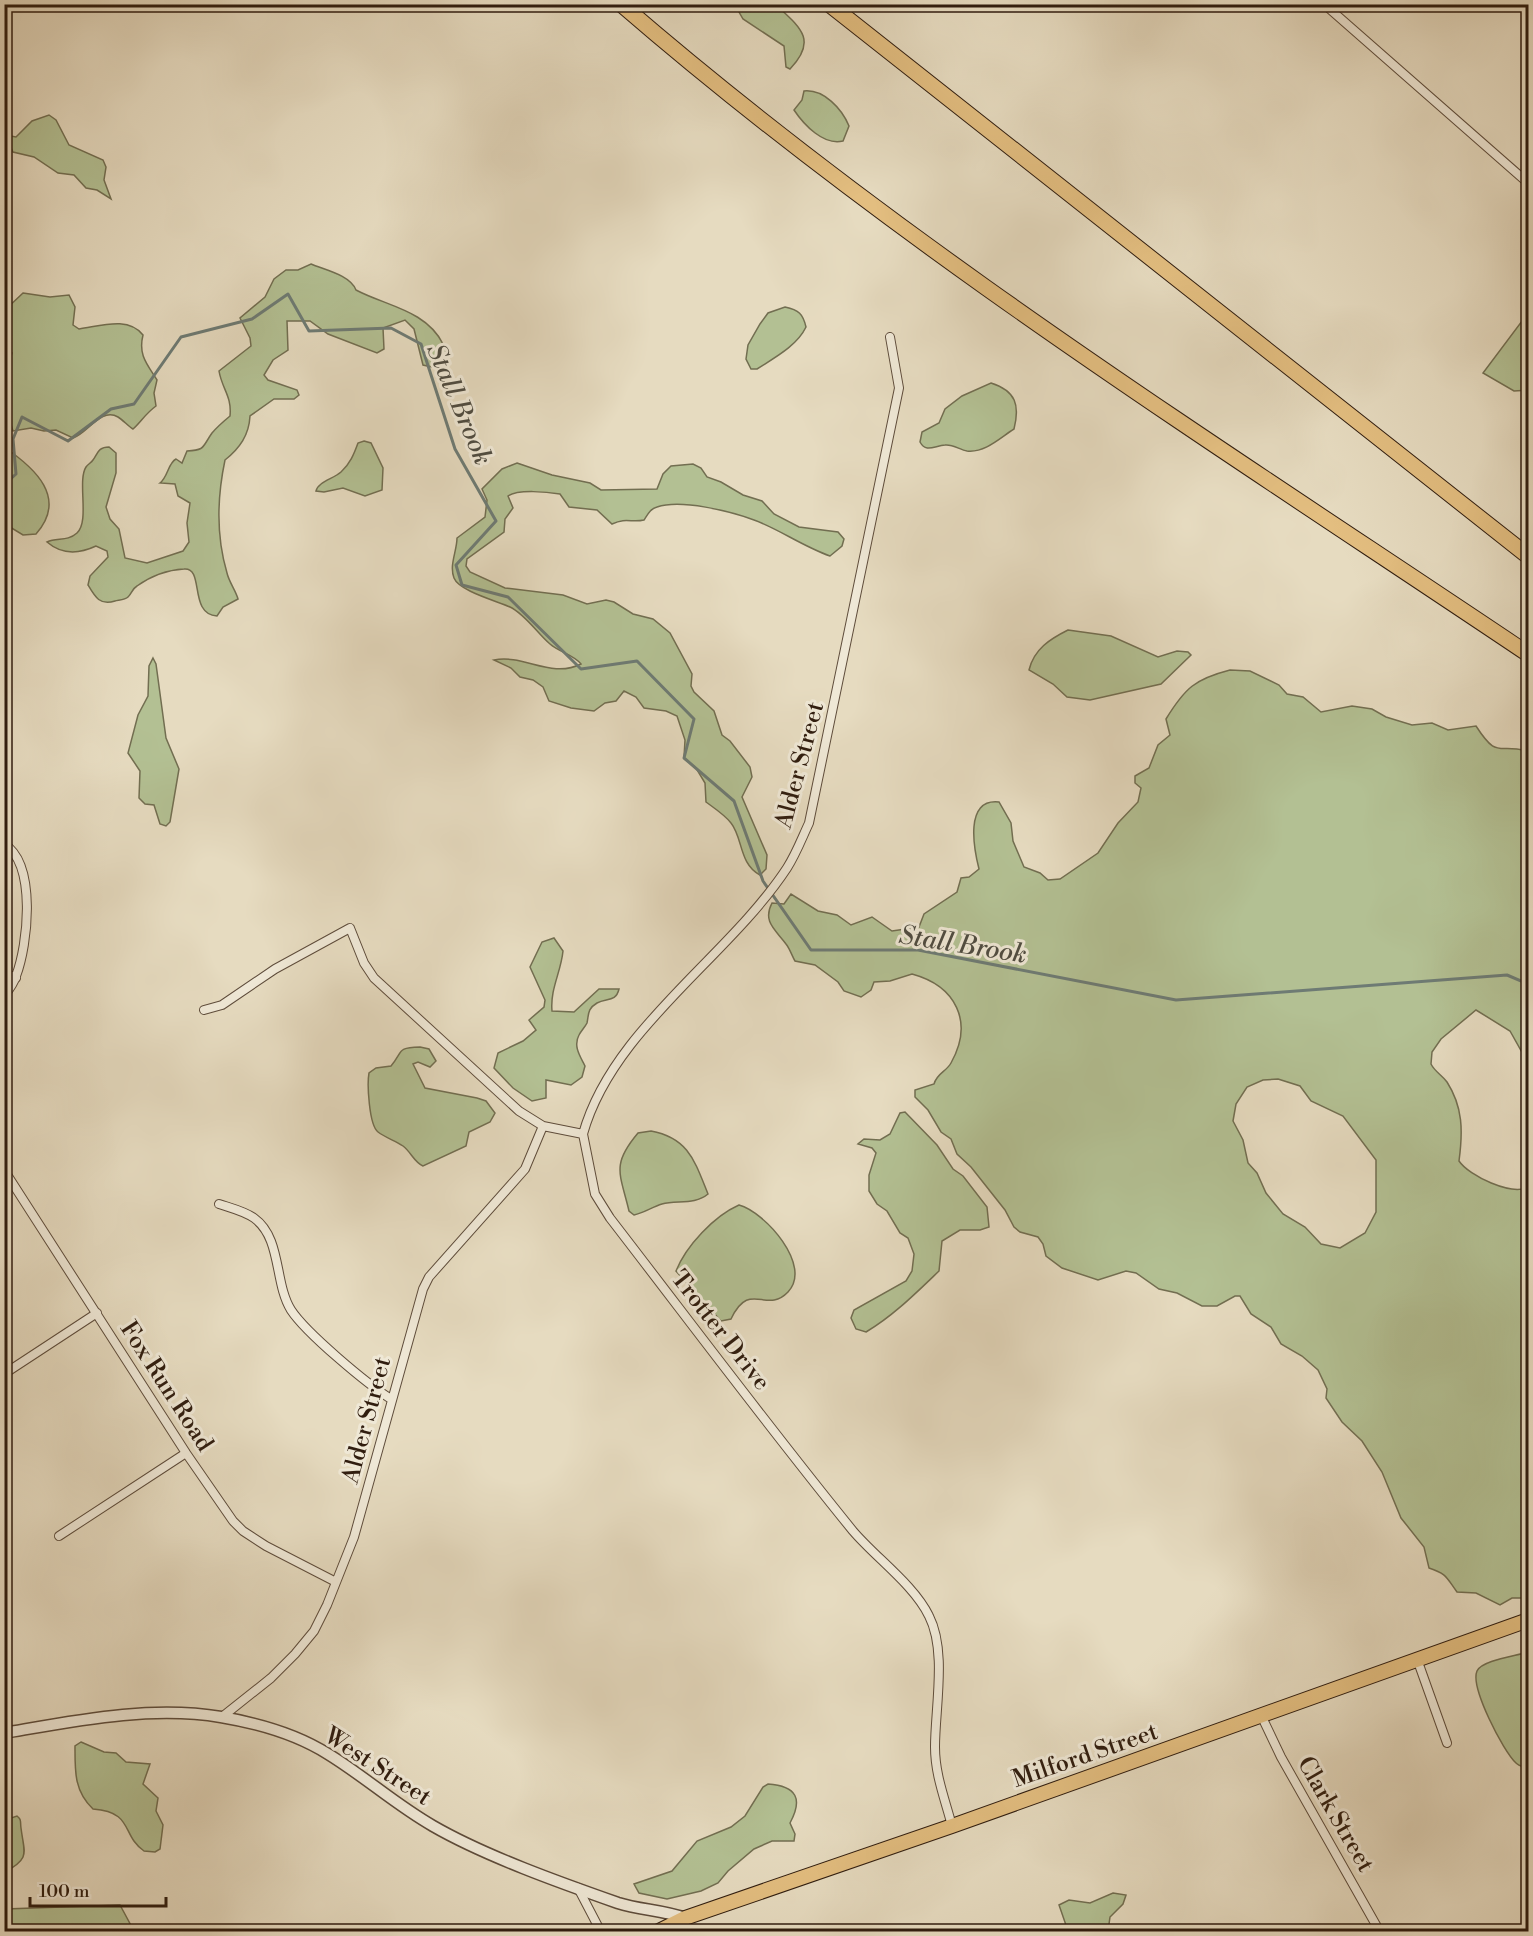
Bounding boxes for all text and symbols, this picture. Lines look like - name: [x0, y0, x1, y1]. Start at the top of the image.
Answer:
- water label: Stall Brook: [419, 339, 499, 470]
- street label: Alder Street: [768, 698, 831, 833]
- water label: Stall Brook: [897, 919, 1029, 971]
- street label: Trotter Drive: [664, 1264, 777, 1397]
- street label: Fox Run Road: [113, 1316, 220, 1458]
- street label: Alder Street: [335, 1353, 398, 1488]
- street label: Milford Street: [1009, 1717, 1162, 1795]
- street label: West Street: [317, 1721, 437, 1813]
- street label: Clark Street: [1290, 1751, 1380, 1878]
- scale bar: [30, 1870, 166, 1908]
- text: 100 m: [39, 1880, 90, 1903]

